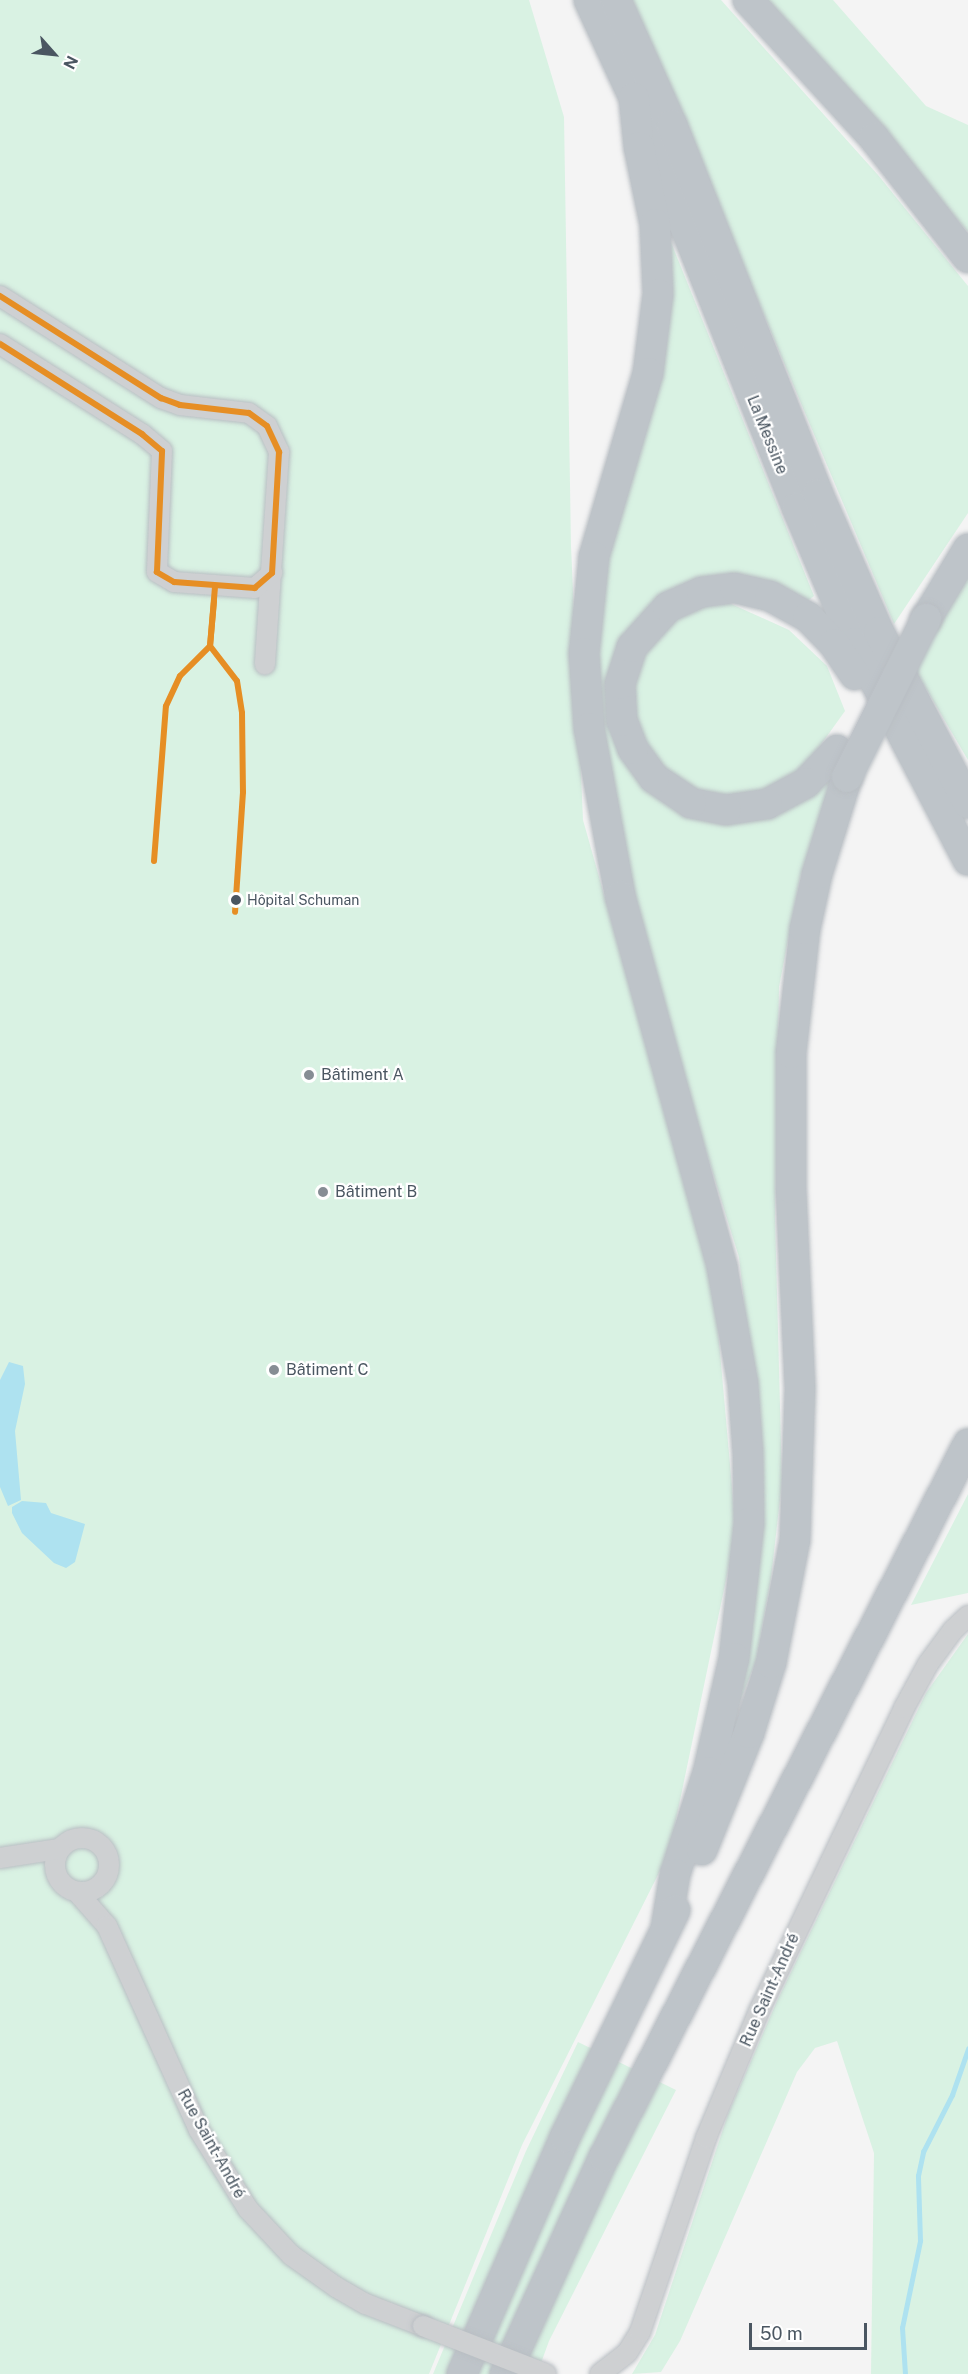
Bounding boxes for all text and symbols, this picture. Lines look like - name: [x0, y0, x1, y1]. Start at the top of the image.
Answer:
- north arrow: [24, 24, 84, 84]
- text: N: [59, 53, 82, 72]
- street label: La Messine: [742, 393, 792, 477]
- place label: Hôpital Schuman: [247, 892, 359, 908]
- marker: Hôpital Schuman: [230, 894, 242, 906]
- place label: Bâtiment A: [321, 1065, 404, 1085]
- marker: Bâtiment A: [302, 1068, 316, 1082]
- place label: Bâtiment B: [335, 1182, 417, 1202]
- marker: Bâtiment B: [316, 1185, 330, 1199]
- place label: Bâtiment C: [286, 1360, 368, 1380]
- marker: Bâtiment C: [267, 1363, 281, 1377]
- street label: Rue Saint-André: [736, 1930, 804, 2050]
- street label: Rue Saint-André: [173, 2086, 249, 2202]
- scale bar: [752, 2311, 870, 2349]
- text: 50 m: [760, 2323, 803, 2344]

